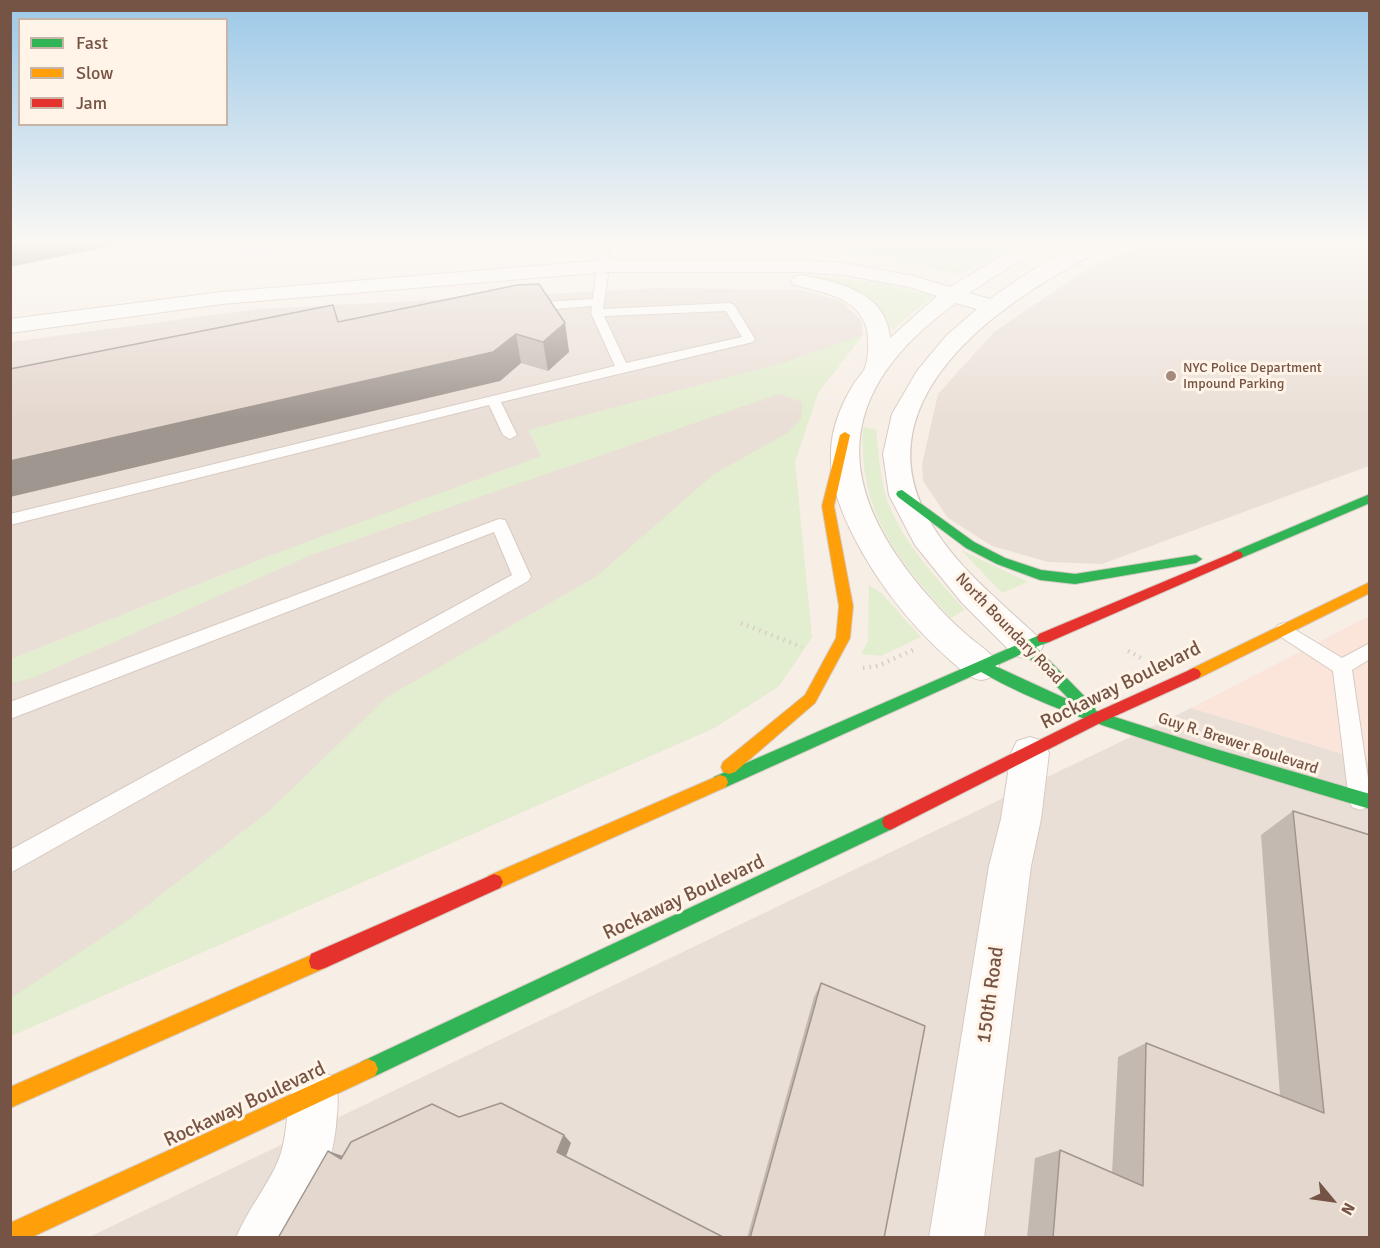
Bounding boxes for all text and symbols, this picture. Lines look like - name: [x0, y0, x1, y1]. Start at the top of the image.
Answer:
- legend: [18, 18, 228, 126]
- text: Fast: [76, 32, 108, 54]
- text: Slow: [76, 62, 113, 84]
- text: Jam: [76, 92, 107, 114]
- place label: NYC Police Department Impound Parking: [1183, 360, 1322, 392]
- marker: NYC Police Department Impound Parking: [1164, 369, 1178, 383]
- street label: North Boundary Road: [951, 570, 1067, 688]
- street label: Rockaway Boulevard: [1037, 637, 1205, 735]
- street label: Guy R. Brewer Boulevard: [1155, 709, 1321, 779]
- street label: Rockaway Boulevard: [600, 850, 768, 946]
- street label: 150th Road: [972, 945, 1010, 1045]
- street label: Rockaway Boulevard: [161, 1057, 329, 1153]
- north arrow: [1302, 1170, 1362, 1230]
- text: N: [1336, 1199, 1359, 1218]

